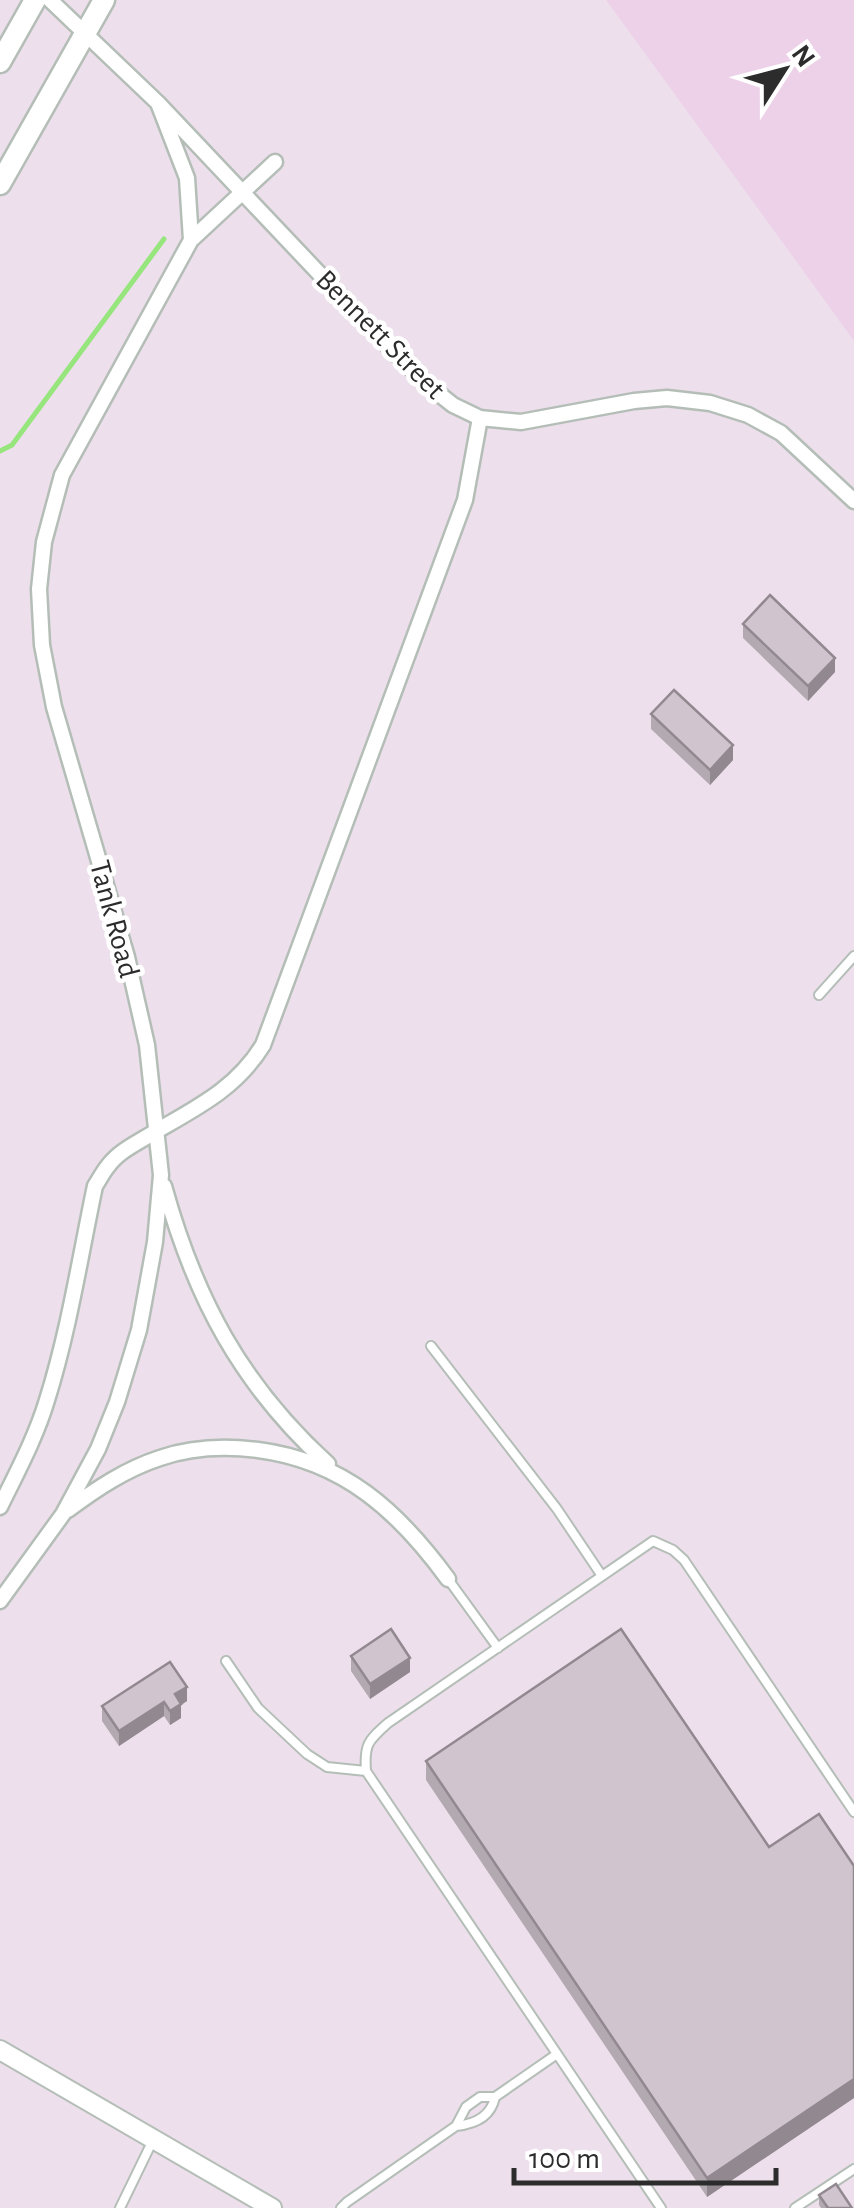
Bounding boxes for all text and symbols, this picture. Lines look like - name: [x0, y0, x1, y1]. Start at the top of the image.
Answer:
- north arrow: [734, 20, 834, 120]
- text: N: [786, 40, 820, 73]
- street label: Bennett Street: [310, 264, 451, 405]
- street label: Tank Road: [84, 857, 144, 981]
- scale bar: [514, 2123, 776, 2185]
- text: 100 m: [529, 2144, 600, 2174]

